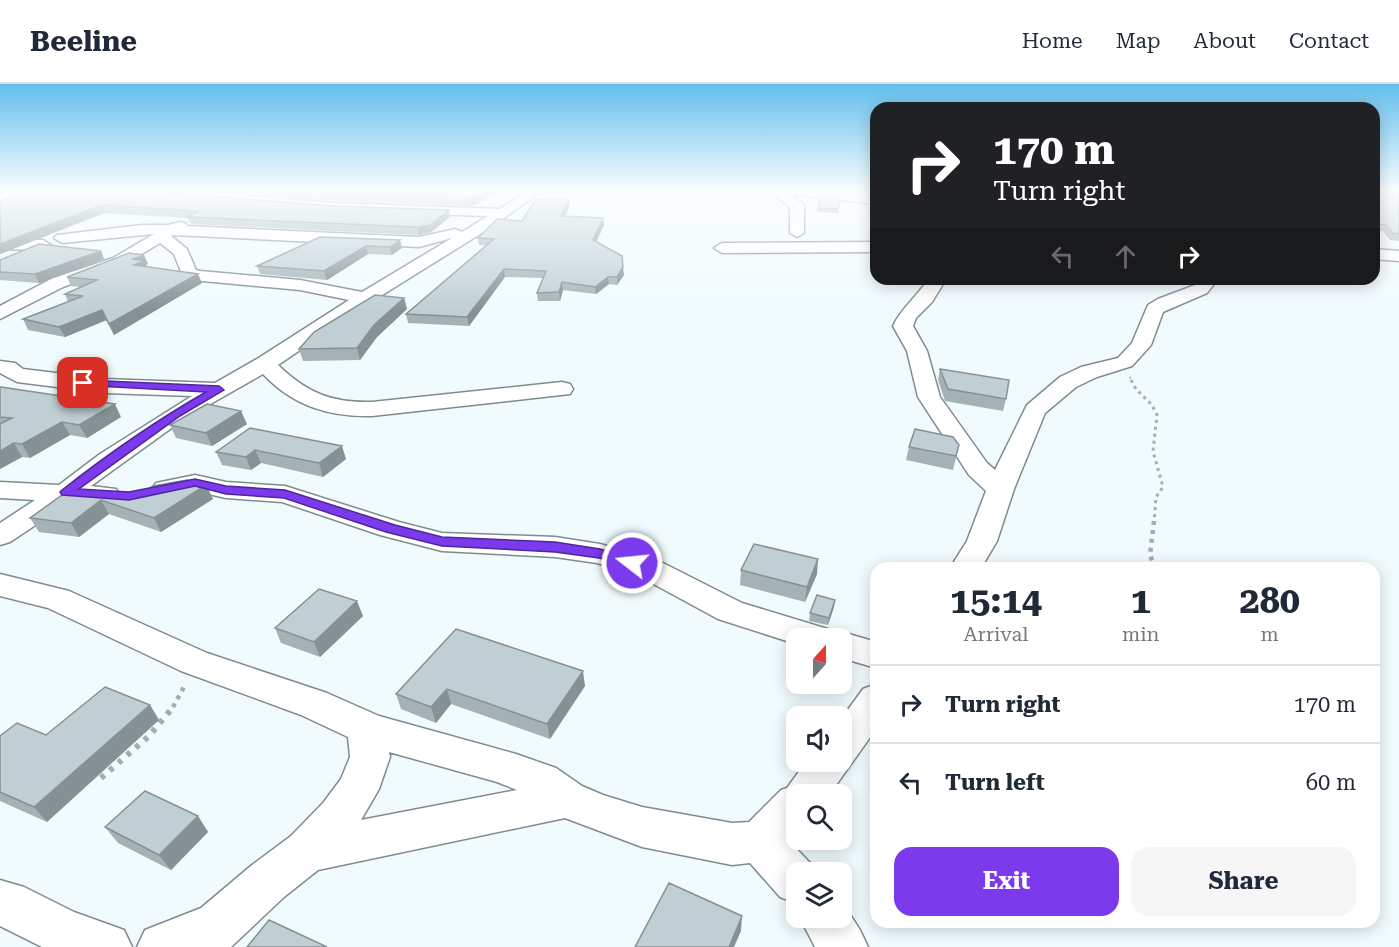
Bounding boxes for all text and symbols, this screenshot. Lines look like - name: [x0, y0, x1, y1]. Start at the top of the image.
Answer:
- text: Beeline: [30, 25, 137, 58]
- text: Home: [1022, 29, 1083, 53]
- text: Map: [1116, 29, 1161, 53]
- text: About: [1194, 29, 1256, 53]
- text: Contact: [1289, 29, 1369, 53]
- text: 170 m: [993, 125, 1115, 174]
- icon: right: [894, 126, 972, 204]
- text: Turn right: [993, 175, 1126, 207]
- icon: left: [1046, 240, 1079, 273]
- icon: ahead: [1109, 240, 1142, 273]
- icon: right: [1172, 240, 1205, 273]
- pin: [57, 357, 108, 408]
- icon: arrive: [66, 366, 99, 399]
- position arrow: [600, 531, 664, 595]
- text: 15:14: [950, 580, 1042, 622]
- text: 1: [1131, 580, 1151, 622]
- text: 280: [1240, 580, 1300, 622]
- text: Arrival: [963, 622, 1028, 646]
- text: min: [1122, 622, 1159, 646]
- text: m: [1261, 622, 1279, 646]
- north arrow: [786, 628, 852, 694]
- map controls: [786, 628, 852, 928]
- icon: right: [894, 688, 927, 721]
- text: Turn right: [945, 692, 1060, 717]
- text: 170 m: [1293, 692, 1356, 717]
- button: sound: [786, 706, 852, 772]
- icon: left: [894, 766, 927, 799]
- text: Turn left: [945, 770, 1045, 795]
- text: 60 m: [1306, 770, 1356, 795]
- button: search: [786, 784, 852, 850]
- button: Exit: [894, 847, 1119, 916]
- button: Share: [1131, 847, 1356, 916]
- button: layers: [786, 862, 852, 928]

